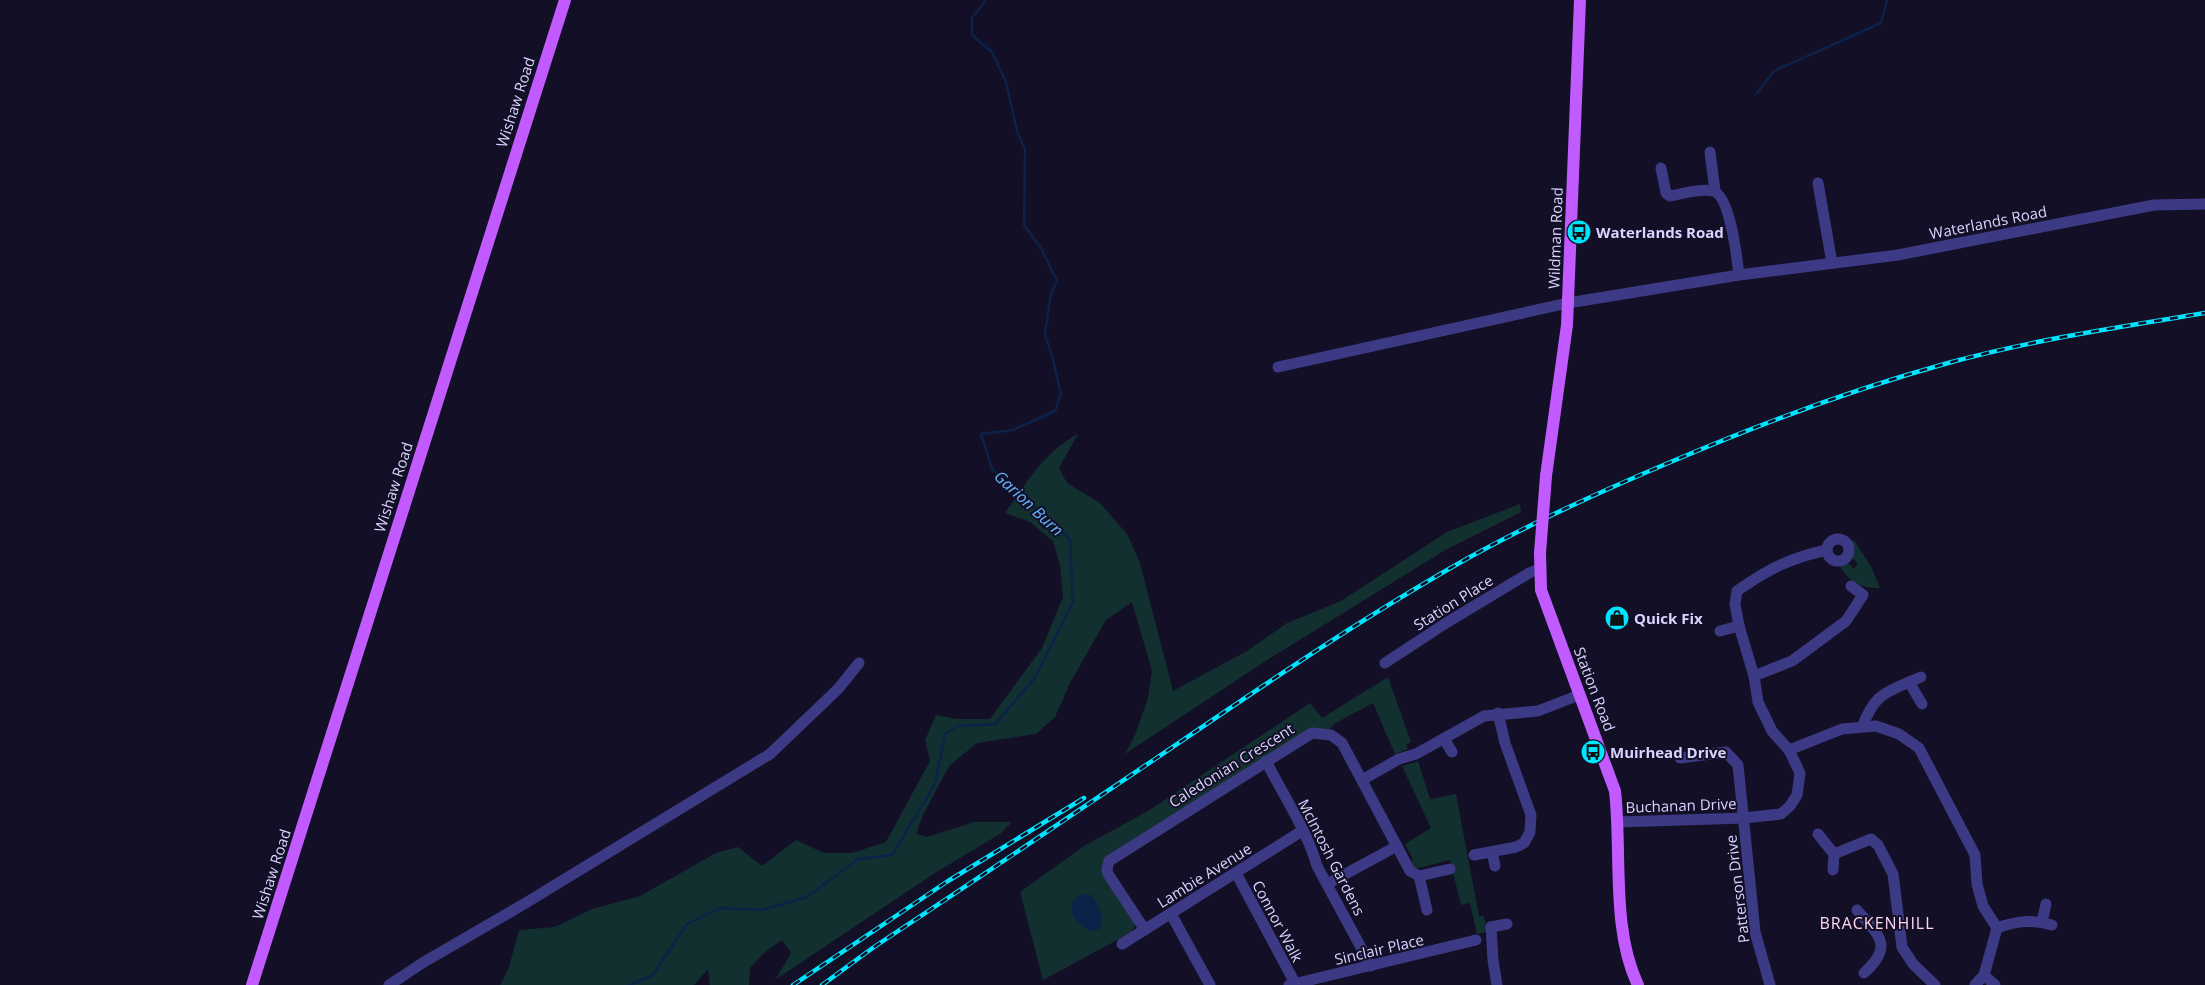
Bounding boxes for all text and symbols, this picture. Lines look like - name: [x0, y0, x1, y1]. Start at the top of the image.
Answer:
- street label: Wishaw Road: [491, 54, 539, 150]
- street label: Wildman Road: [1543, 187, 1567, 289]
- street label: Waterlands Road: [1927, 201, 2049, 243]
- bus stop icon: Waterlands Road: [1566, 219, 1592, 245]
- place label: Waterlands Road: [1596, 222, 1724, 242]
- street label: Wishaw Road: [369, 439, 417, 535]
- water label: Garion Burn: [990, 465, 1068, 541]
- street label: Station Place: [1410, 570, 1496, 634]
- shop icon: Quick Fix: [1604, 605, 1630, 631]
- place label: Quick Fix: [1634, 608, 1703, 628]
- street label: Station Road: [1570, 644, 1620, 734]
- street label: Caledonian Crescent: [1165, 718, 1297, 812]
- bus stop icon: Muirhead Drive: [1580, 739, 1606, 765]
- place label: Muirhead Drive: [1610, 742, 1727, 762]
- street label: Buchanan Drive: [1625, 793, 1737, 817]
- street label: McIntosh Gardens: [1294, 795, 1370, 919]
- street label: Wishaw Road: [247, 826, 295, 922]
- street label: Patterson Drive: [1720, 834, 1754, 944]
- street label: Lambie Avenue: [1153, 838, 1255, 912]
- street label: Connor Walk: [1248, 877, 1308, 965]
- district label: BRACKENHILL: [1819, 912, 1935, 934]
- street label: Sinclair Place: [1332, 929, 1426, 969]

